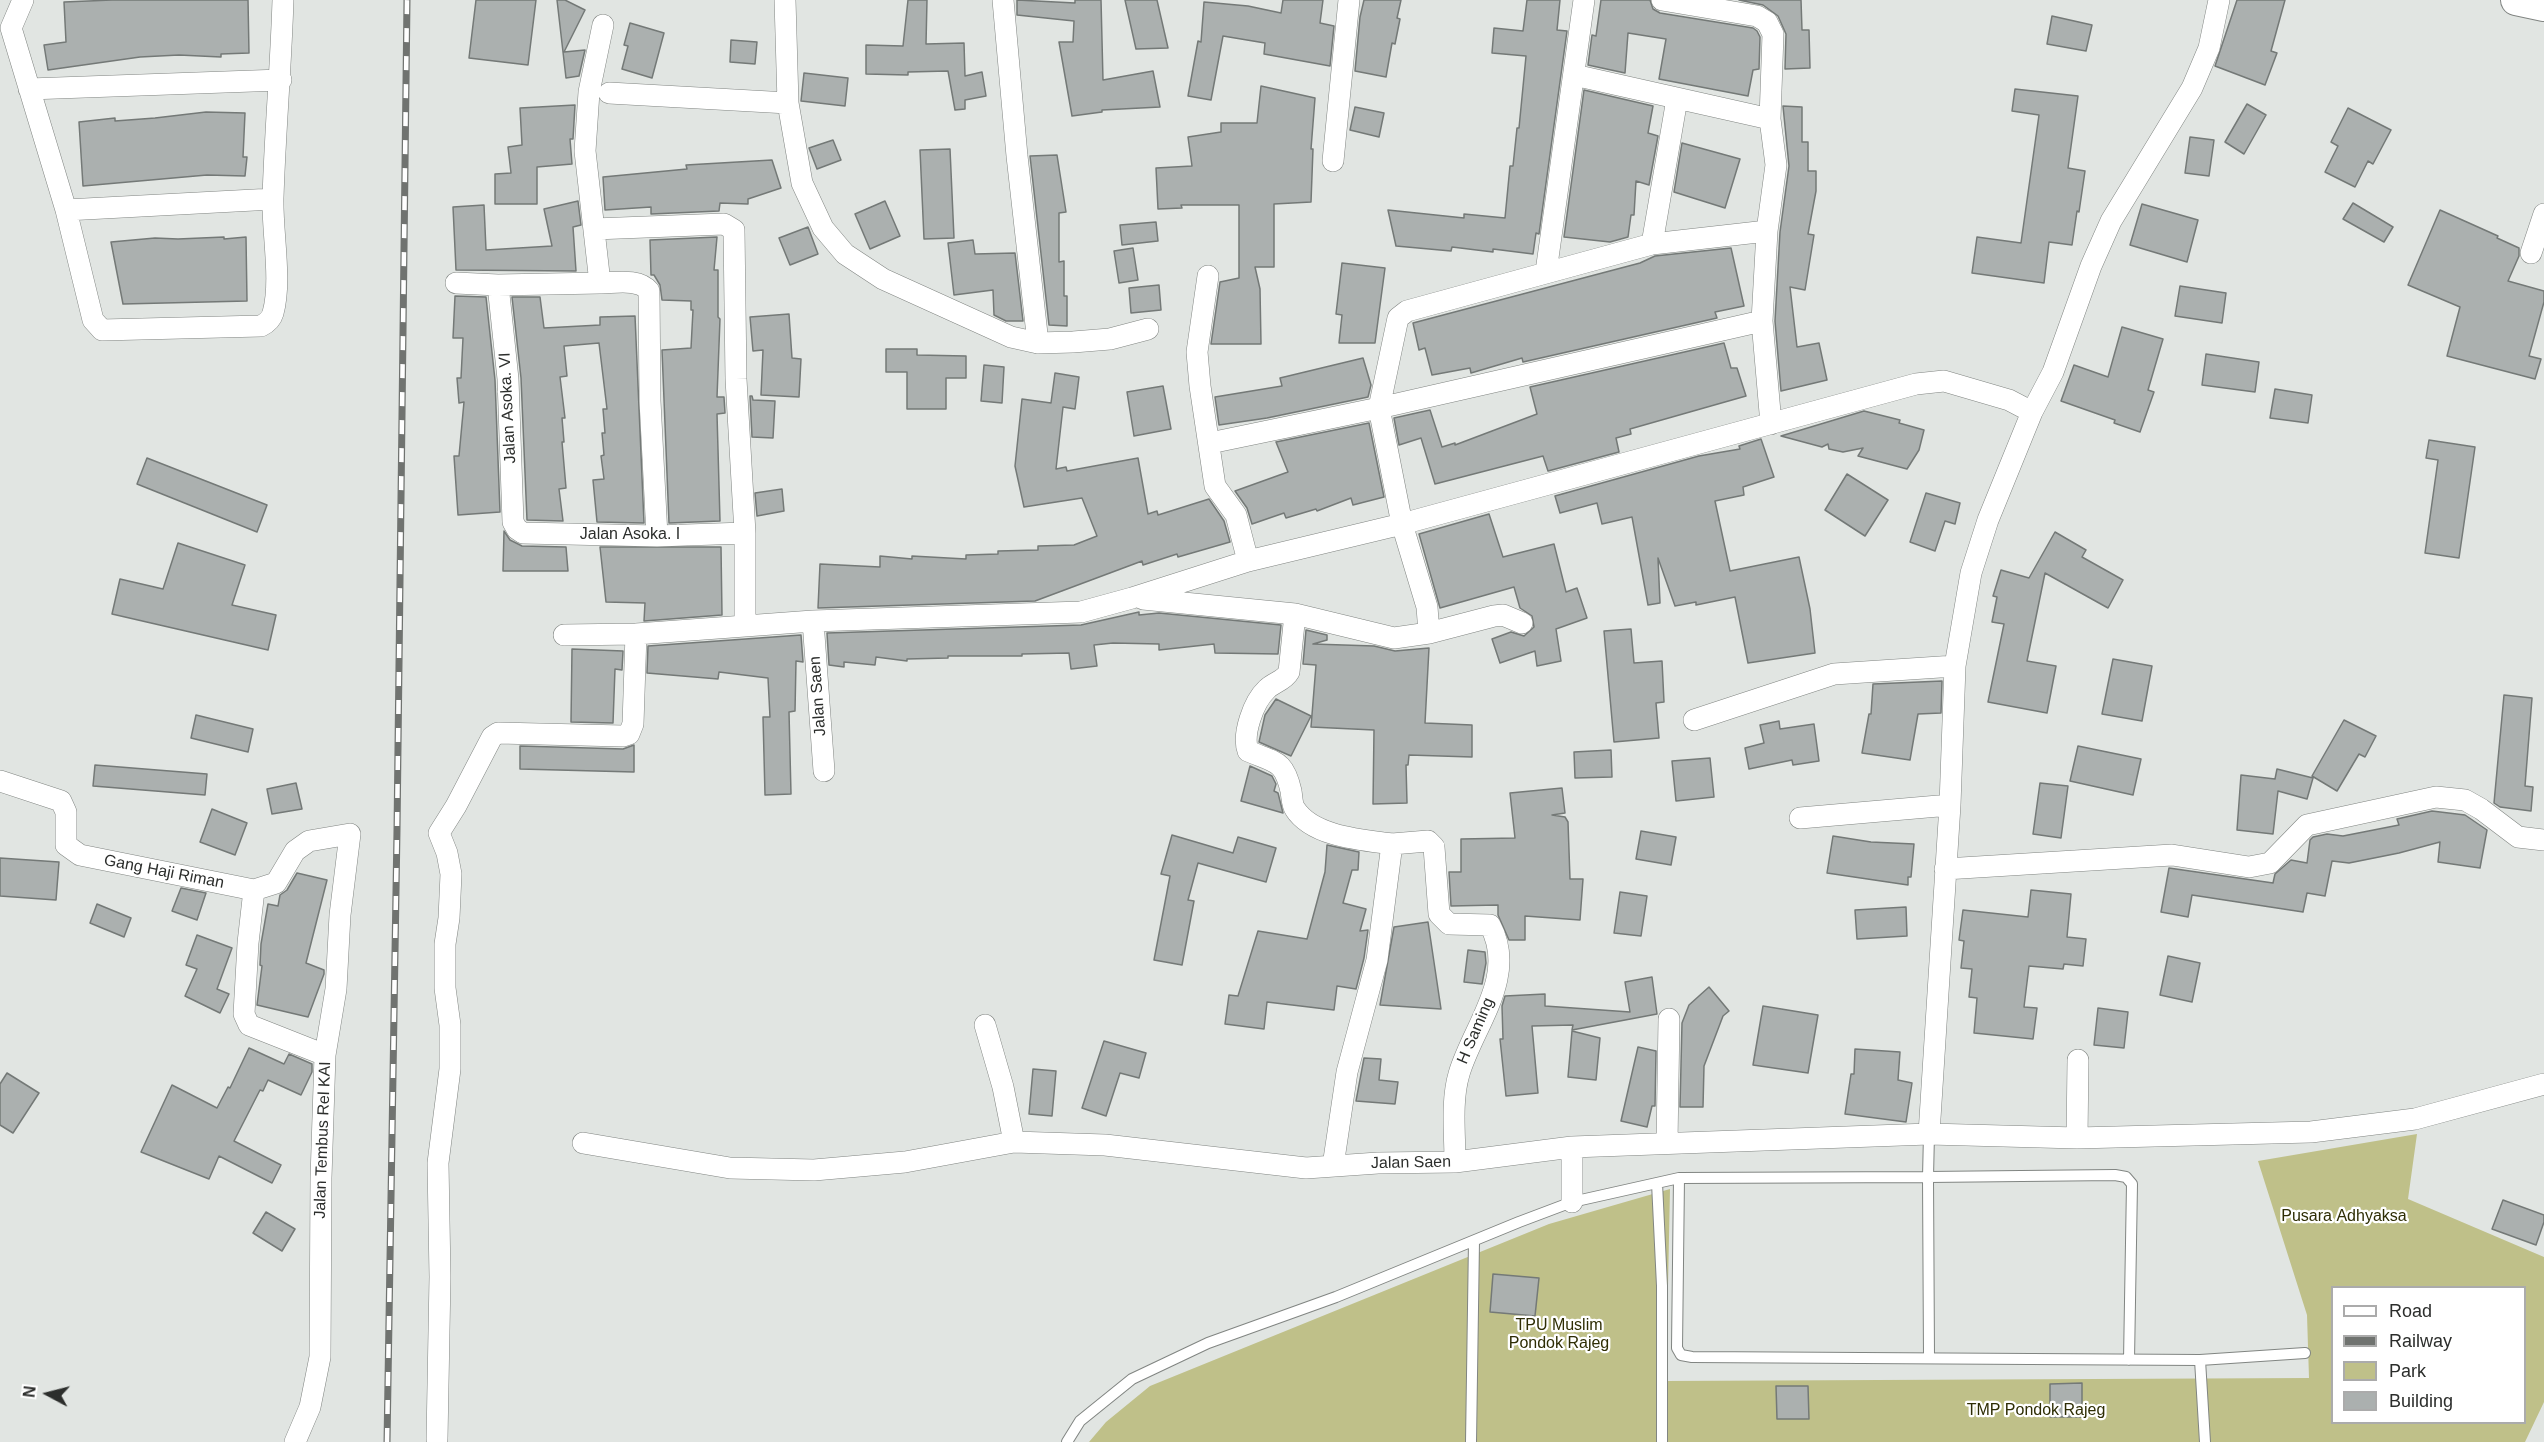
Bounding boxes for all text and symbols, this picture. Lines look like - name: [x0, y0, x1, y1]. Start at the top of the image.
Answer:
- street label: Jalan Asoka. VI: [496, 352, 520, 464]
- street label: Jalan Asoka. I: [580, 525, 680, 545]
- street label: Jalan Saen: [806, 655, 830, 737]
- street label: Gang Haji Riman: [102, 851, 226, 893]
- street label: H Saming: [1453, 995, 1499, 1067]
- street label: Jalan Tembus Rel KAI: [311, 1061, 335, 1219]
- street label: Jalan Saen: [1371, 1153, 1451, 1173]
- park label: Pusara Adhyaksa: [2281, 1207, 2407, 1227]
- legend: [2331, 1286, 2526, 1424]
- text: Road: [2389, 1301, 2432, 1321]
- park label: TPU Muslim Pondok Rajeg: [1509, 1316, 1609, 1354]
- text: Railway: [2389, 1331, 2452, 1351]
- text: Park: [2389, 1361, 2426, 1381]
- north arrow: [18, 1364, 78, 1424]
- text: N: [20, 1385, 39, 1399]
- text: Building: [2389, 1391, 2453, 1411]
- park label: TMP Pondok Rajeg: [1967, 1401, 2105, 1421]

